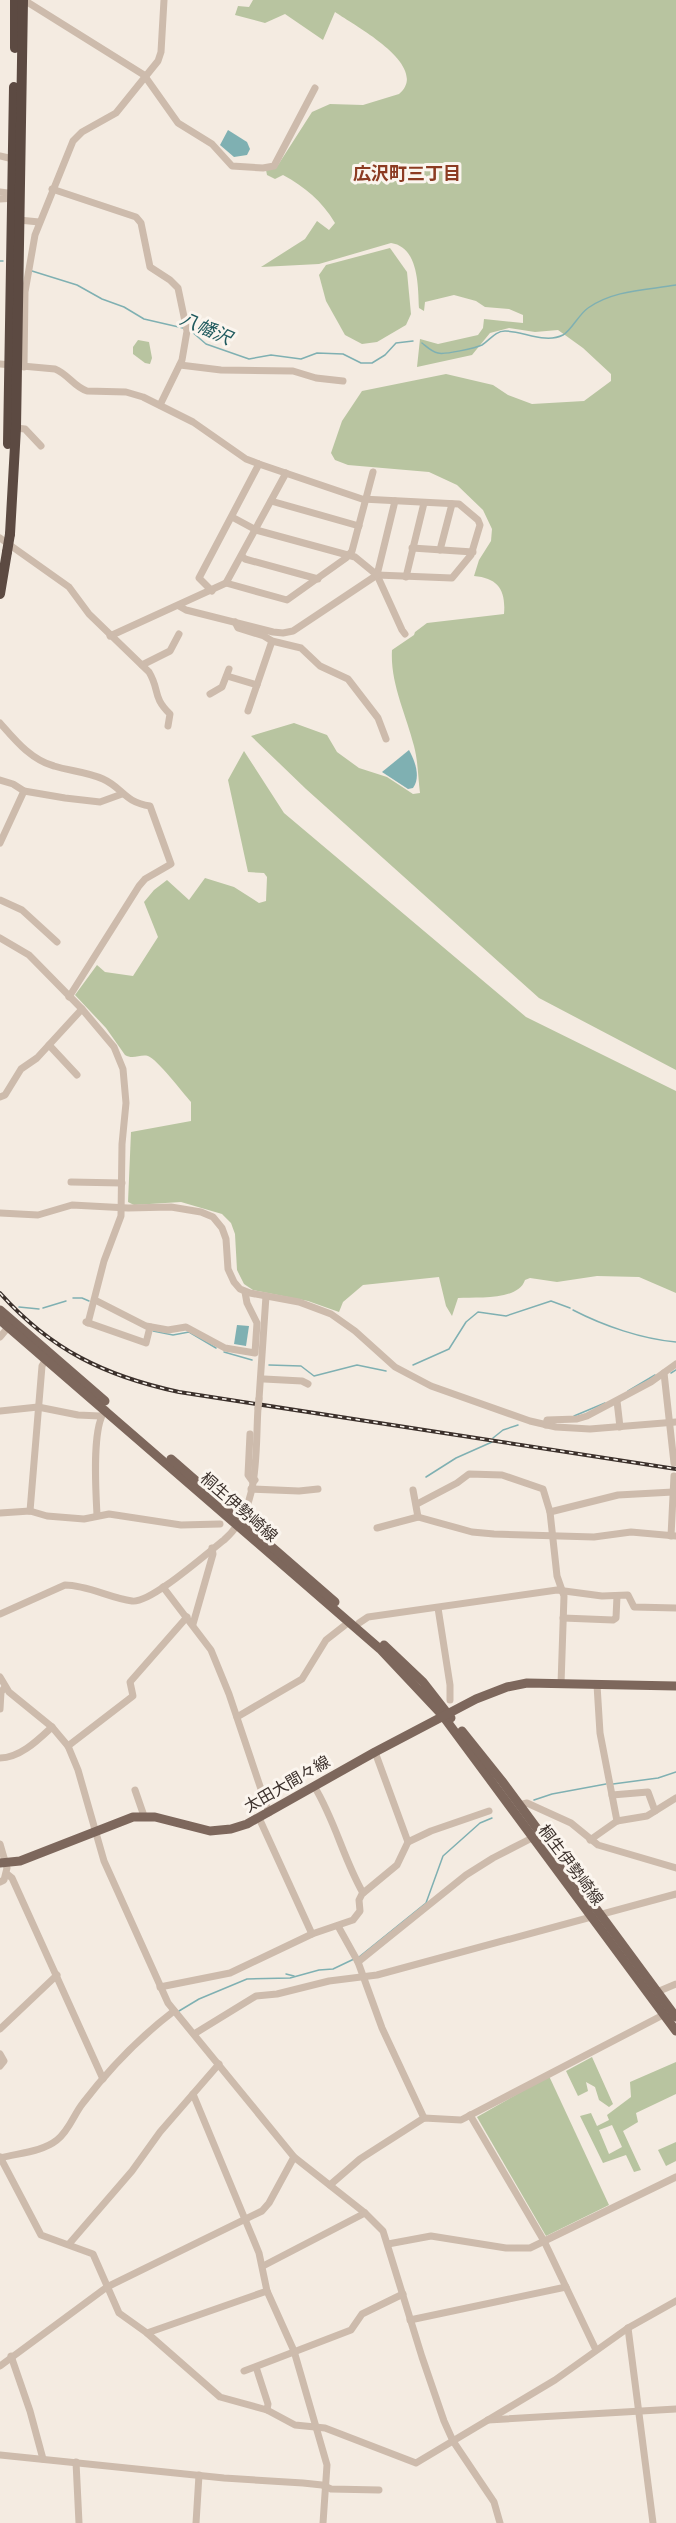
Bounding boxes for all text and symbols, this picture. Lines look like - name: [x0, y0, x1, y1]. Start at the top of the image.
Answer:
- district label: 広沢町三丁目: [353, 163, 461, 184]
- water label: 八幡沢: [177, 307, 237, 349]
- street label: 桐生伊勢崎線: [197, 1468, 281, 1546]
- street label: 太田大間々線: [241, 1752, 333, 1816]
- street label: 桐生伊勢崎線: [535, 1821, 607, 1909]

